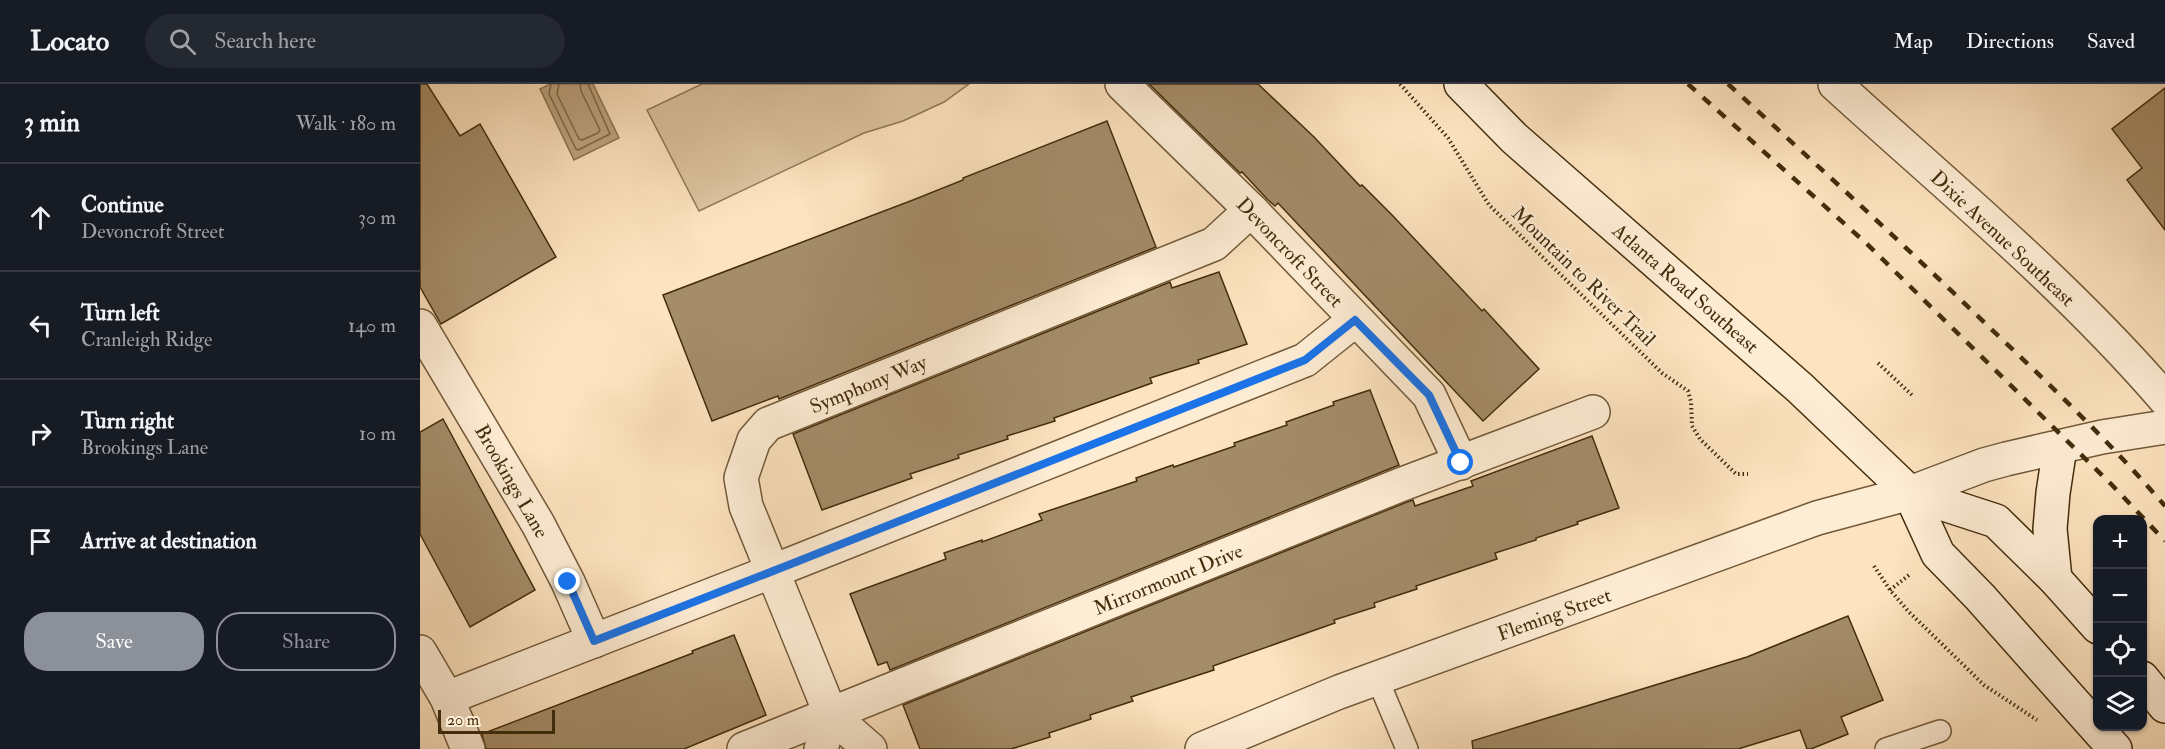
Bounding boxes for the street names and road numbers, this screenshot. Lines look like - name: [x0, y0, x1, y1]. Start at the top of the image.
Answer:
- street label: Dixie Avenue Southeast: [1925, 165, 2080, 312]
- street label: Devoncroft Street: [1231, 192, 1349, 313]
- street label: Mountain to River Trail: [1506, 201, 1661, 352]
- street label: Atlanta Road Southeast: [1607, 217, 1764, 359]
- street label: Symphony Way: [806, 349, 932, 420]
- street label: Brookings Lane: [469, 420, 554, 543]
- street label: Mirrormount Drive: [1090, 538, 1246, 621]
- street label: Fleming Street: [1494, 582, 1615, 647]

